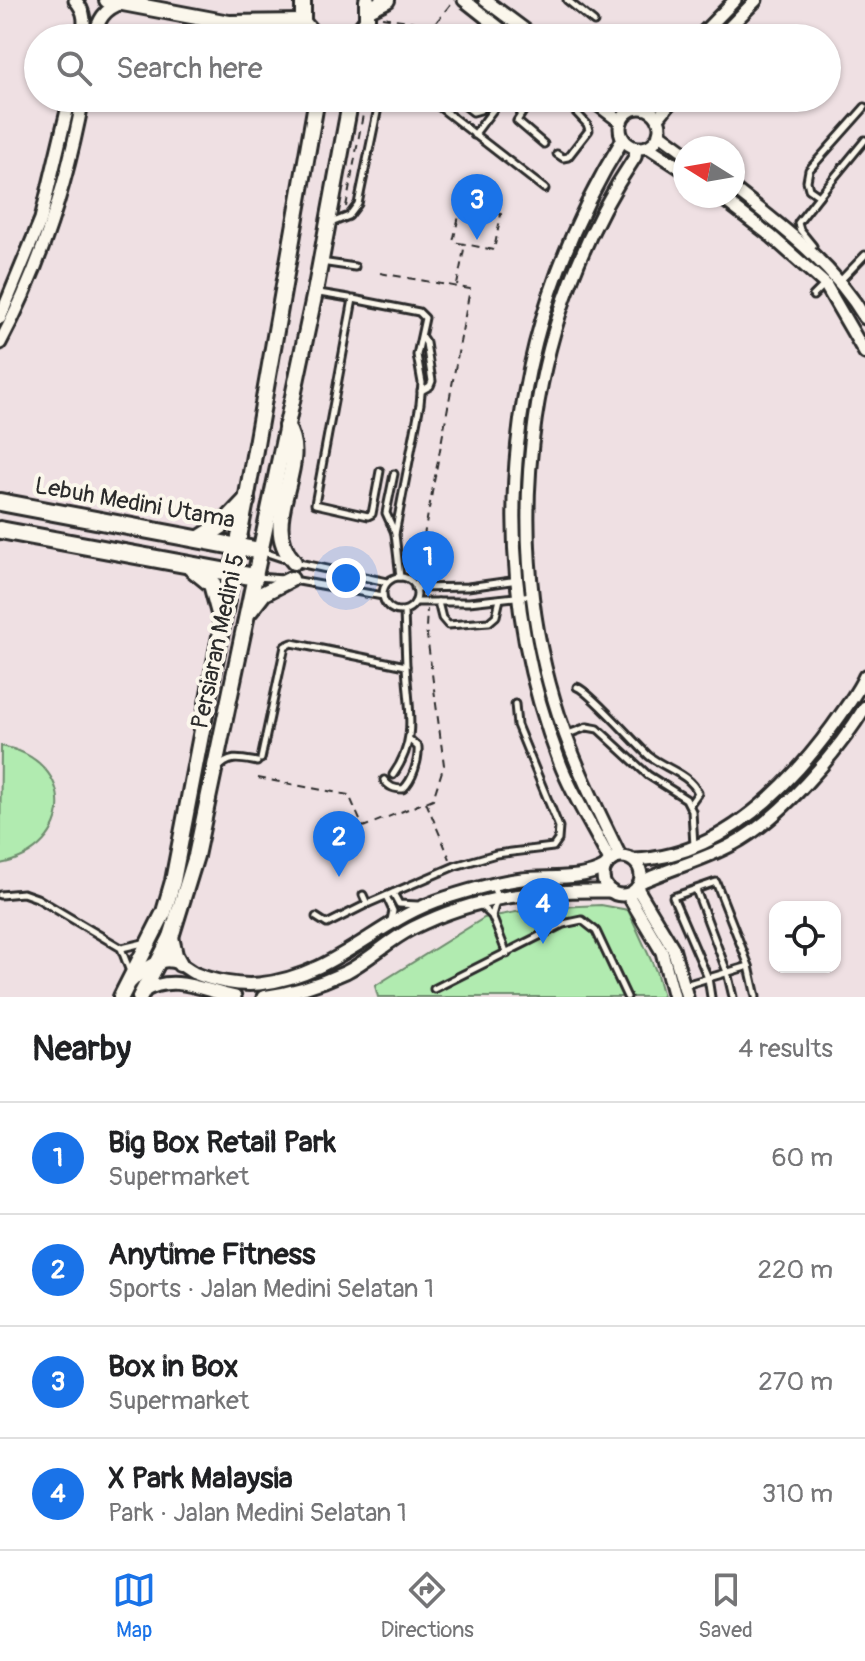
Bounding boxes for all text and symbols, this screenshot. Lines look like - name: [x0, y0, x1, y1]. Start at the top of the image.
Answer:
- search box: [24, 24, 841, 112]
- icon: search: [52, 46, 96, 90]
- text: Search here: [116, 50, 263, 87]
- north arrow: [673, 136, 745, 208]
- pin: 3: [451, 174, 503, 240]
- street label: Lebuh Medini Utama: [33, 471, 237, 535]
- pin: 1: [402, 531, 454, 597]
- street label: Persiaran Medini 5: [185, 551, 251, 731]
- your location: [326, 558, 366, 598]
- pin: 2: [313, 811, 365, 877]
- pin: 4: [517, 878, 569, 944]
- map controls: [769, 901, 841, 973]
- button: locate: [769, 901, 841, 973]
- text: Nearby: [32, 1028, 131, 1071]
- text: 4 results: [738, 1033, 833, 1065]
- text: Big Box Retail Park: [108, 1124, 336, 1161]
- text: 1: [53, 1142, 63, 1174]
- text: 60 m: [771, 1142, 833, 1174]
- text: Supermarket: [108, 1161, 249, 1193]
- text: Anytime Fitness: [108, 1236, 315, 1273]
- text: 2: [51, 1254, 65, 1286]
- text: 220 m: [757, 1254, 833, 1286]
- text: Sports · Jalan Medini Selatan 1: [108, 1273, 434, 1305]
- text: Box in Box: [108, 1348, 239, 1385]
- text: 3: [51, 1366, 65, 1398]
- text: 270 m: [758, 1366, 833, 1398]
- text: Supermarket: [108, 1385, 249, 1417]
- text: X Park Malaysia: [108, 1460, 293, 1497]
- text: 4: [50, 1478, 66, 1510]
- text: 310 m: [762, 1478, 833, 1510]
- text: Park · Jalan Medini Selatan 1: [108, 1497, 407, 1529]
- tab: Map: [112, 1568, 156, 1644]
- tab: Directions: [381, 1568, 474, 1644]
- tab: Saved: [698, 1568, 753, 1644]

